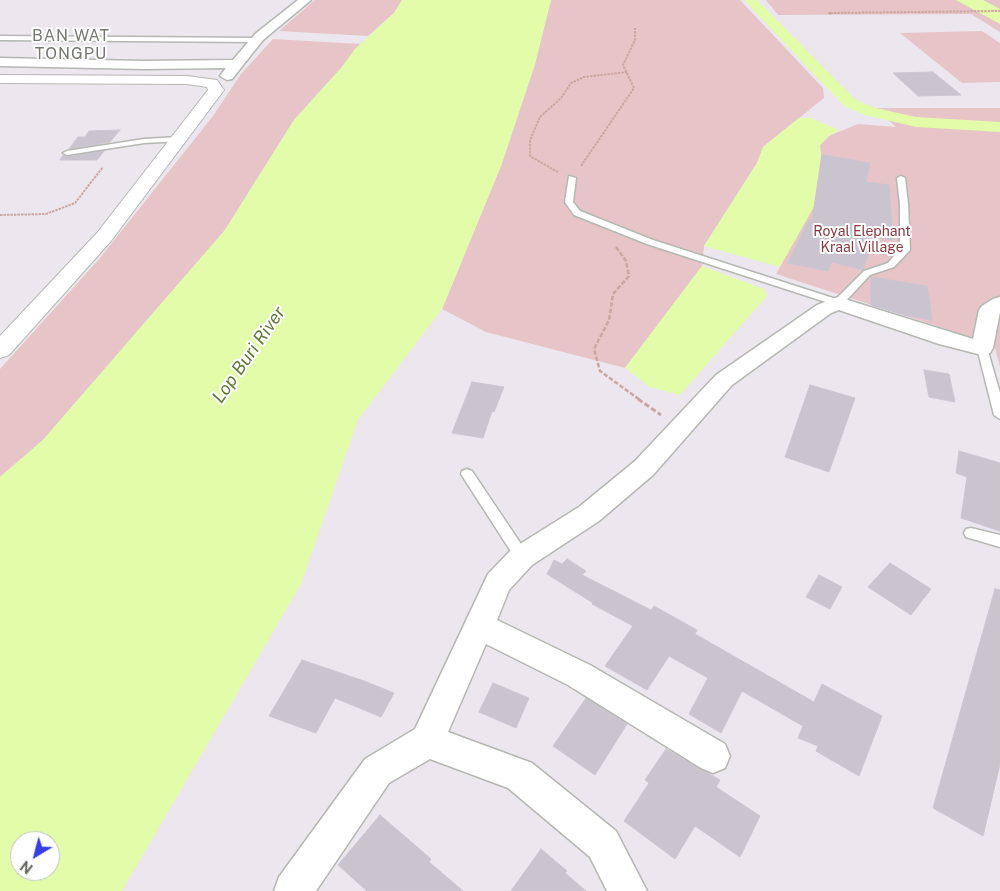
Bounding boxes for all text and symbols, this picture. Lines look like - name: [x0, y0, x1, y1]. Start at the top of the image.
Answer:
- district label: BAN WAT TONGPU: [31, 26, 111, 64]
- park label: Royal Elephant Kraal Village: [813, 224, 911, 256]
- water label: Lop Buri River: [208, 303, 290, 407]
- north arrow: [10, 831, 60, 881]
- text: N: [17, 858, 36, 877]

